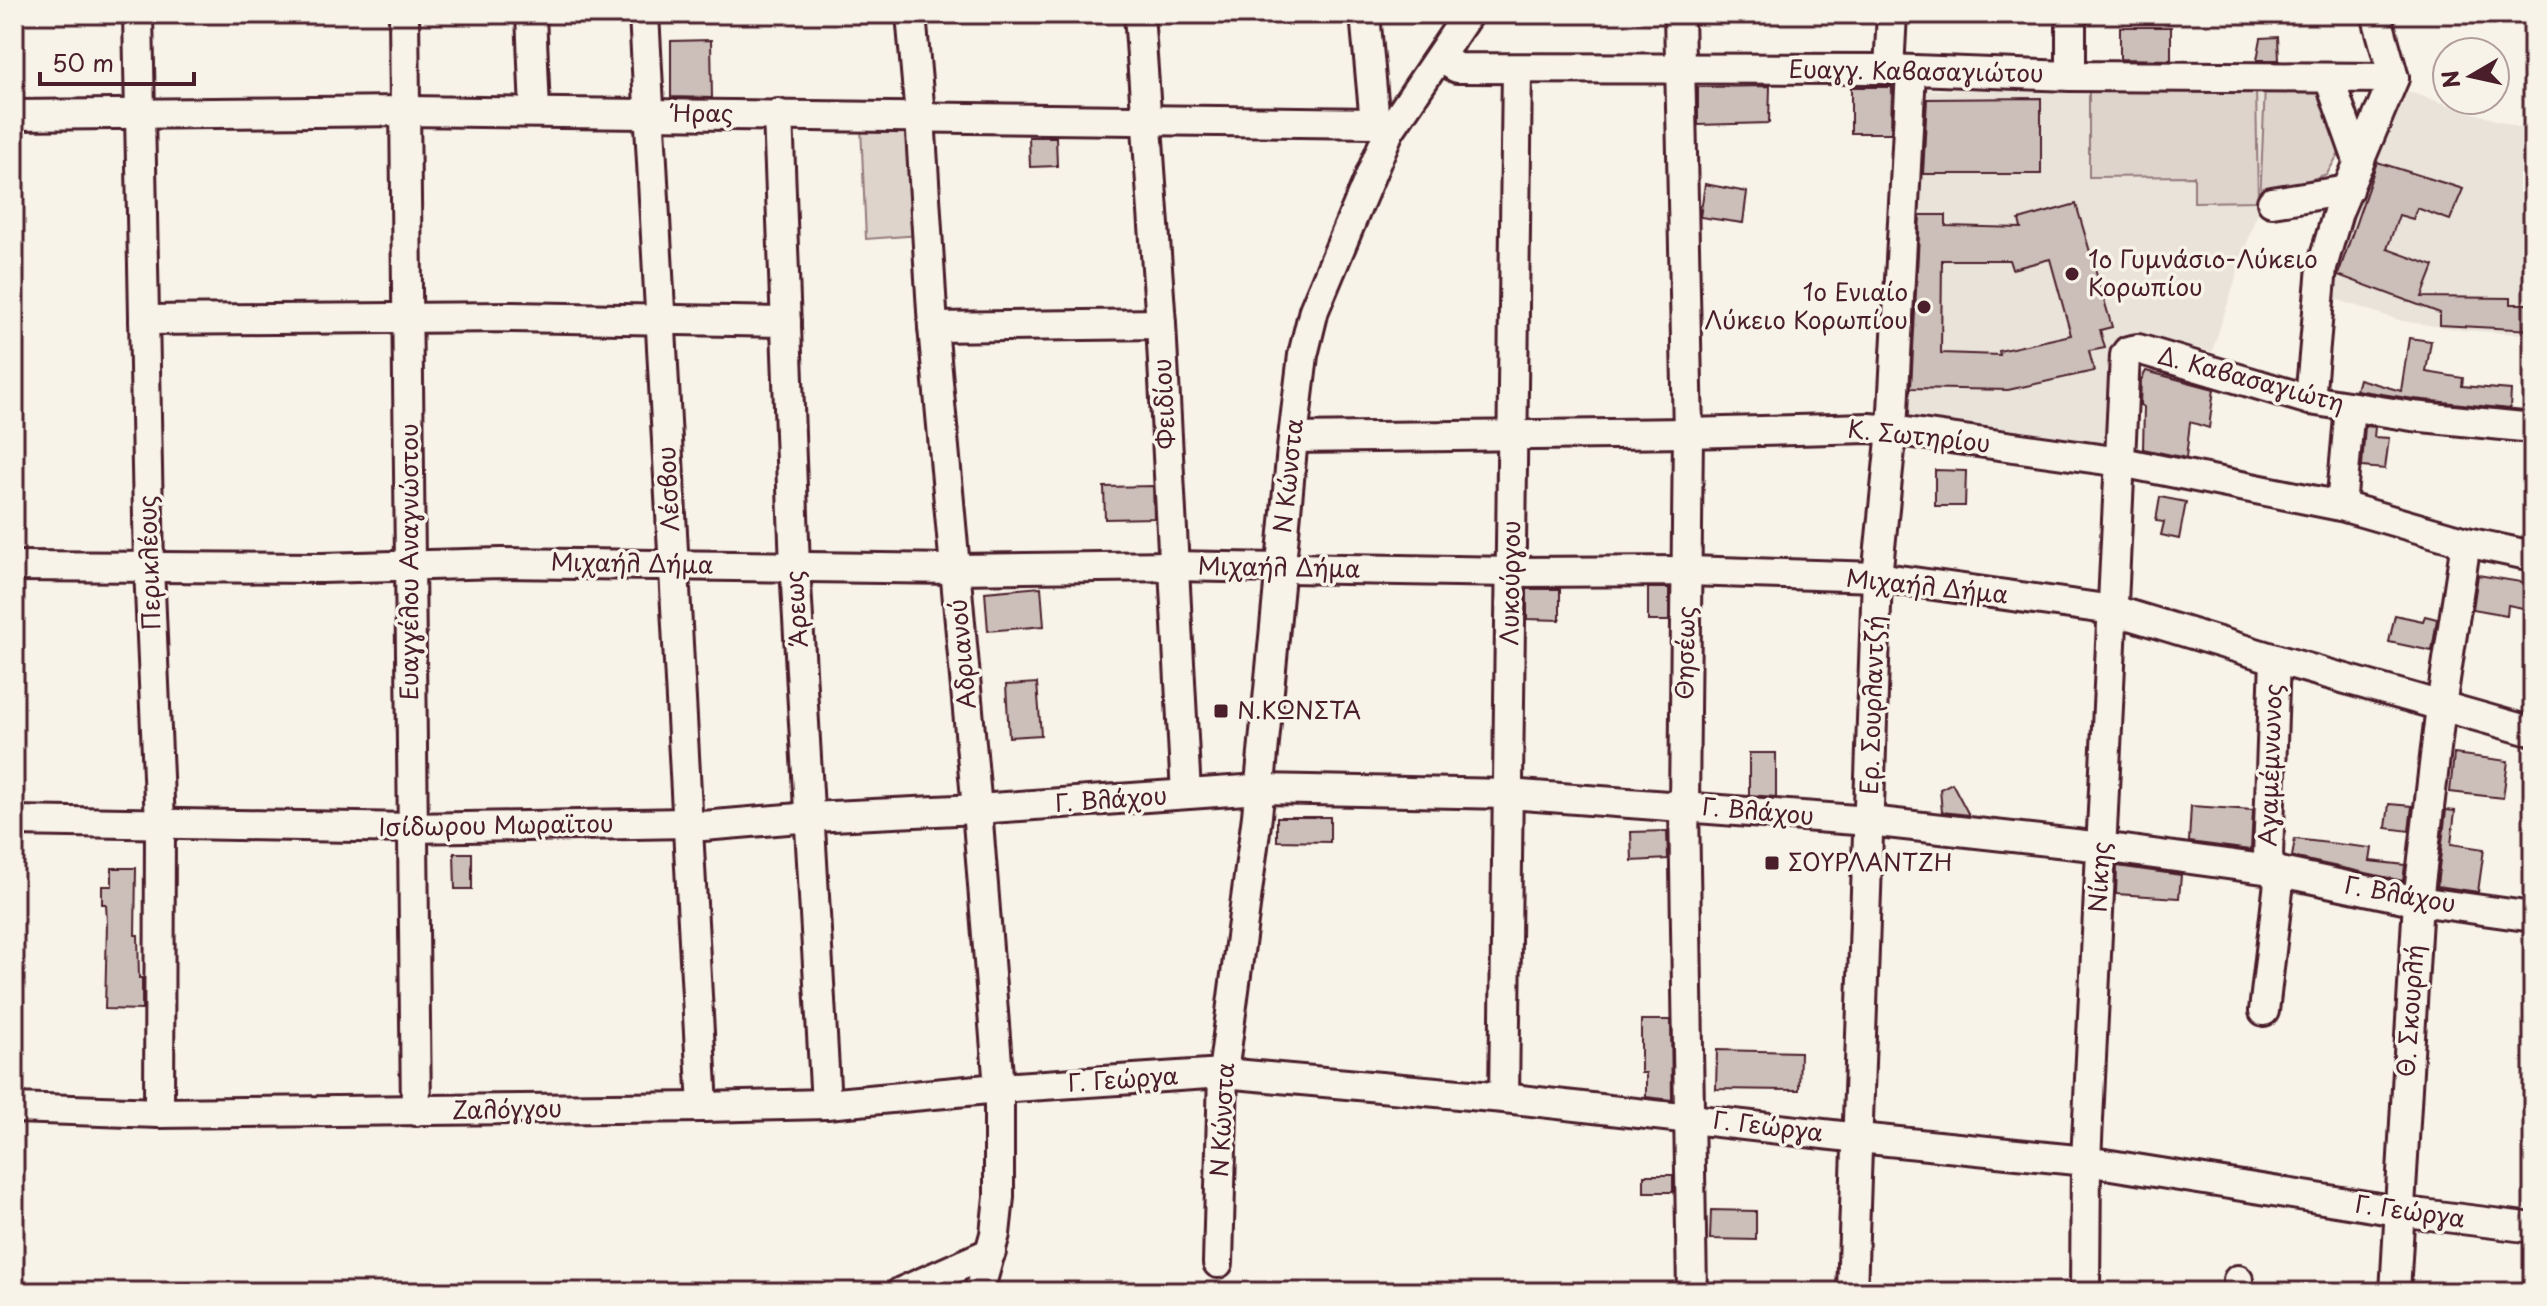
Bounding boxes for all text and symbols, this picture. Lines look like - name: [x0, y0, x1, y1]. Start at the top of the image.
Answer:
- scale bar: [40, 36, 194, 86]
- north arrow: [2431, 36, 2511, 116]
- text: 50 m: [52, 44, 114, 80]
- street label: Ευαγγ. Καβασαγιώτου: [1788, 50, 2044, 90]
- text: N: [2432, 68, 2467, 91]
- street label: Ήρας: [669, 94, 733, 130]
- place label: 1ο Γυμνάσιο-Λύκειο Κορωπίου: [2088, 240, 2318, 304]
- marker: 1ο Γυμνάσιο-Λύκειο Κορωπίου: [2063, 265, 2081, 283]
- place label: 1ο Ενιαίο Λύκειο Κορωπίου: [1705, 273, 1908, 337]
- marker: 1ο Ενιαίο Λύκειο Κορωπίου: [1915, 298, 1933, 316]
- street label: Δ. Καβασαγιώτη: [2154, 336, 2349, 420]
- street label: Φειδίου: [1143, 358, 1183, 451]
- street label: Κ. Σωτηρίου: [1846, 410, 1992, 460]
- street label: Ν Κώνστα: [1263, 417, 1311, 535]
- street label: Ευαγγέλου Αναγνώστου: [390, 423, 426, 701]
- street label: Λέσβου: [647, 445, 687, 533]
- street label: Περικλέους: [128, 495, 168, 631]
- street label: Λυκούργου: [1490, 520, 1528, 646]
- street label: Μιχαήλ Δήμα: [550, 543, 714, 581]
- street label: Μιχαήλ Δήμα: [1197, 547, 1361, 585]
- street label: Μιχαήλ Δήμα: [1844, 559, 2010, 611]
- street label: Άρεως: [774, 569, 816, 649]
- street label: Αδριανού: [938, 598, 984, 711]
- street label: Θησέως: [1665, 606, 1703, 700]
- street label: Ερ. Σουρλαντζή: [1850, 615, 1892, 795]
- street label: Αγαμέμνωνος: [2248, 683, 2290, 847]
- place label: Ν.ΚΩΝΣΤΑ: [1237, 691, 1361, 727]
- marker: Ν.ΚΩΝΣΤΑ: [1212, 702, 1230, 720]
- street label: Γ. Βλάχου: [1054, 776, 1168, 820]
- street label: Γ. Βλάχου: [1701, 787, 1816, 833]
- street label: Ισίδωρου Μωραϊτου: [378, 804, 614, 844]
- street label: Νίκης: [2078, 841, 2118, 913]
- place label: ΣΟΥΡΛΑΝΤΖΗ: [1788, 843, 1953, 879]
- marker: ΣΟΥΡΛΑΝΤΖΗ: [1763, 854, 1781, 872]
- street label: Γ. Βλάχου: [2342, 866, 2459, 921]
- street label: Θ. Σκουρλή: [2386, 944, 2432, 1078]
- street label: Γ. Γεώργα: [1066, 1056, 1180, 1100]
- street label: Ν Κώνστα: [1200, 1062, 1242, 1178]
- street label: Ζαλόγγου: [452, 1089, 562, 1127]
- street label: Γ. Γεώργα: [1711, 1100, 1826, 1150]
- street label: Γ. Γεώργα: [2353, 1184, 2468, 1236]

